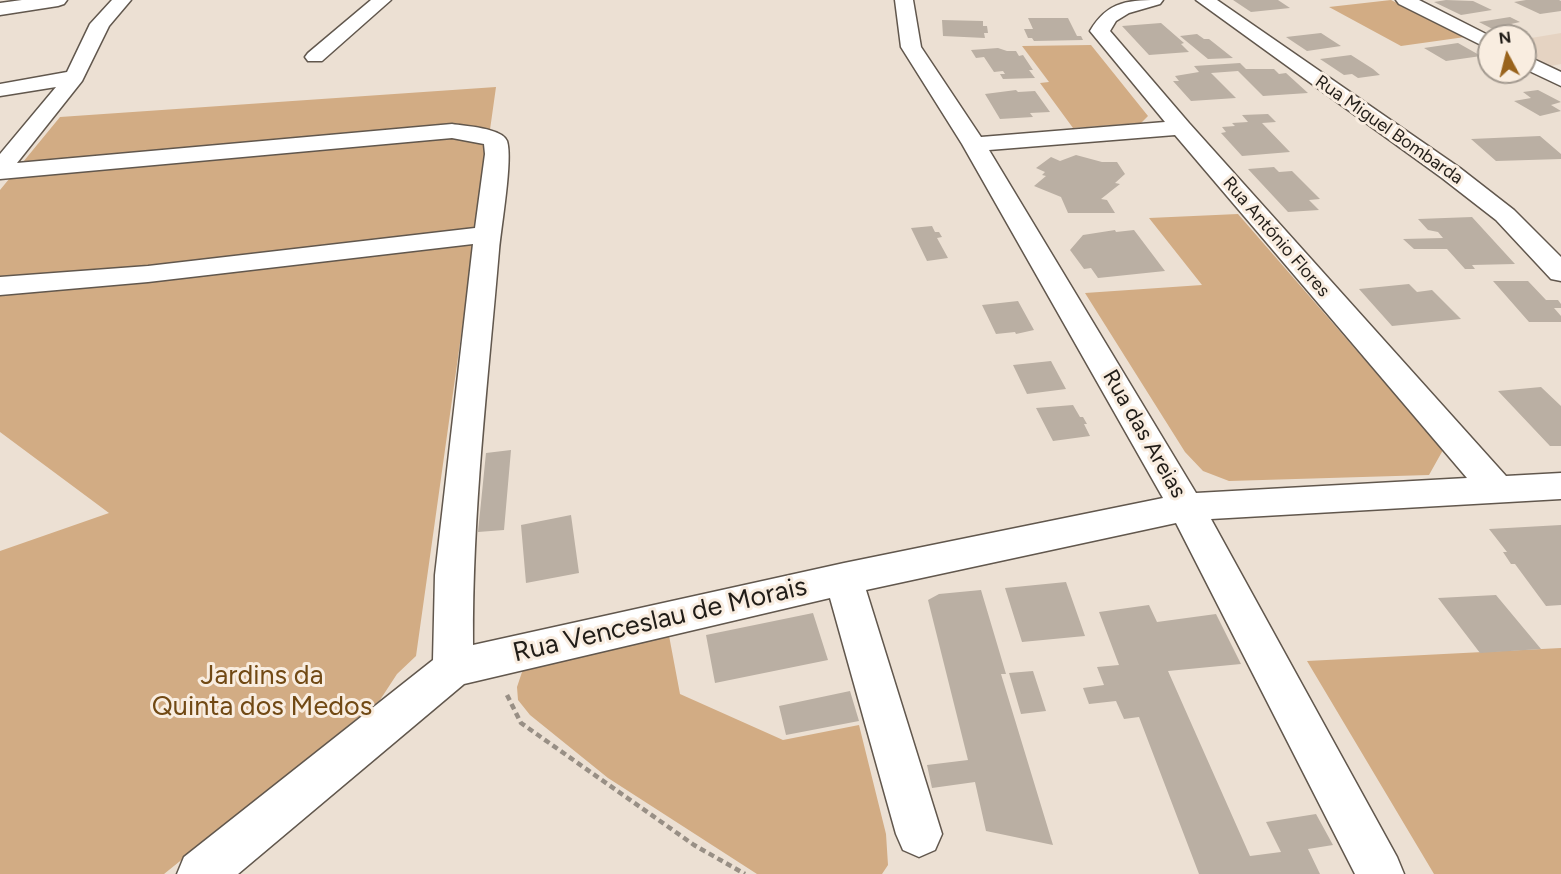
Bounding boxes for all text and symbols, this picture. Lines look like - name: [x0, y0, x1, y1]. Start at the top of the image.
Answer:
- north arrow: [1477, 24, 1537, 84]
- text: N: [1498, 27, 1512, 48]
- street label: Rua Miguel Bombarda: [1311, 71, 1467, 189]
- street label: Rua António Flores: [1218, 173, 1334, 301]
- street label: Rua das Areias: [1097, 365, 1191, 503]
- street label: Rua Venceslau de Morais: [510, 570, 810, 670]
- park label: Jardins da Quinta dos Medos: [152, 660, 372, 723]

